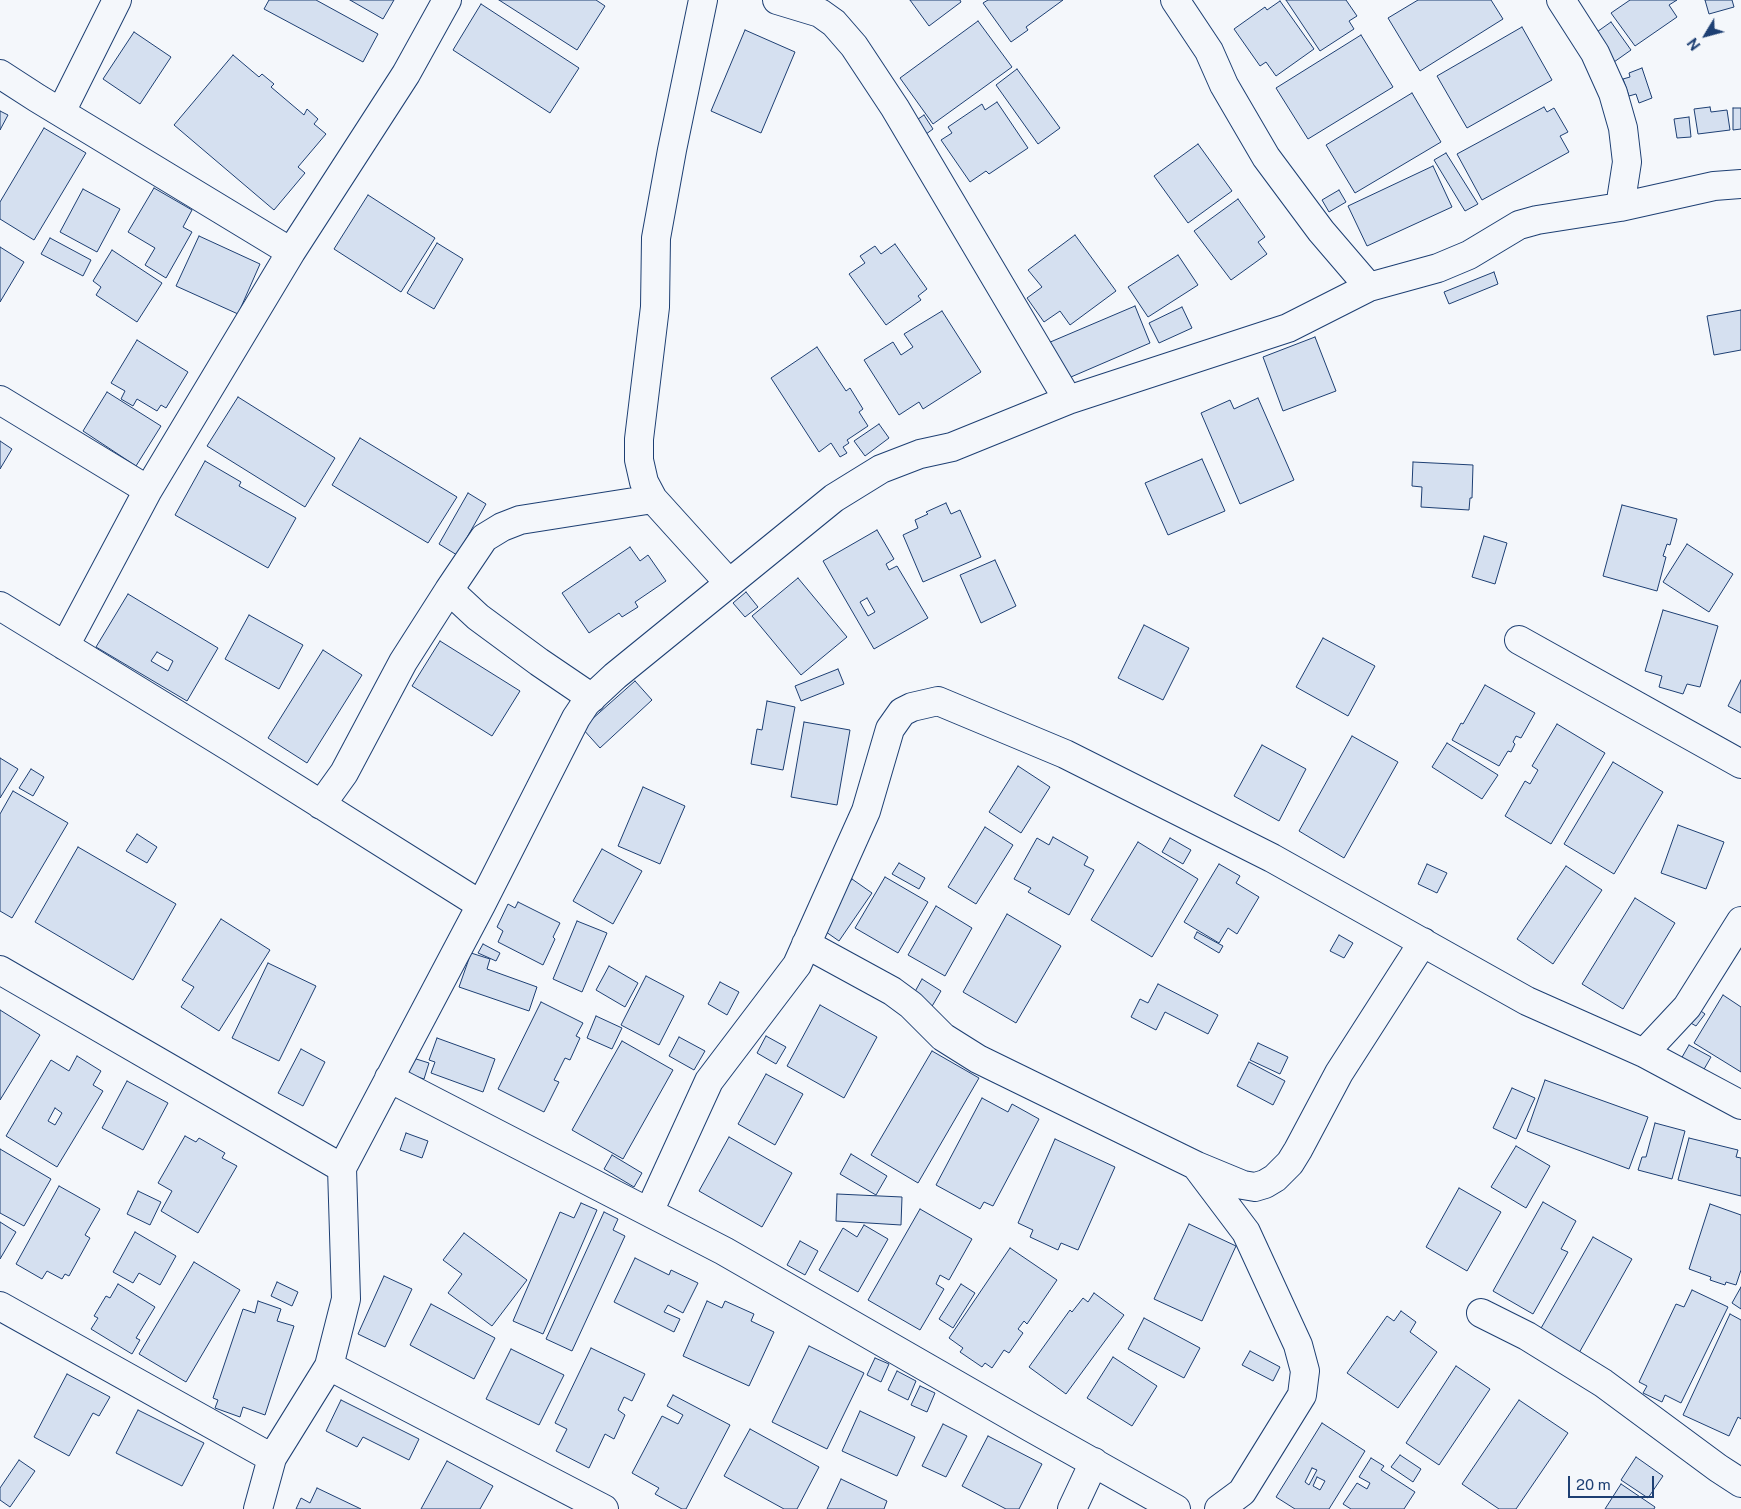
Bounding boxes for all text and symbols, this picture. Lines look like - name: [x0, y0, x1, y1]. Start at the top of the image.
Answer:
- north arrow: [1681, 10, 1731, 60]
- text: N: [1684, 35, 1704, 53]
- scale bar: [1571, 1466, 1657, 1498]
- text: 20 m: [1576, 1476, 1611, 1493]

